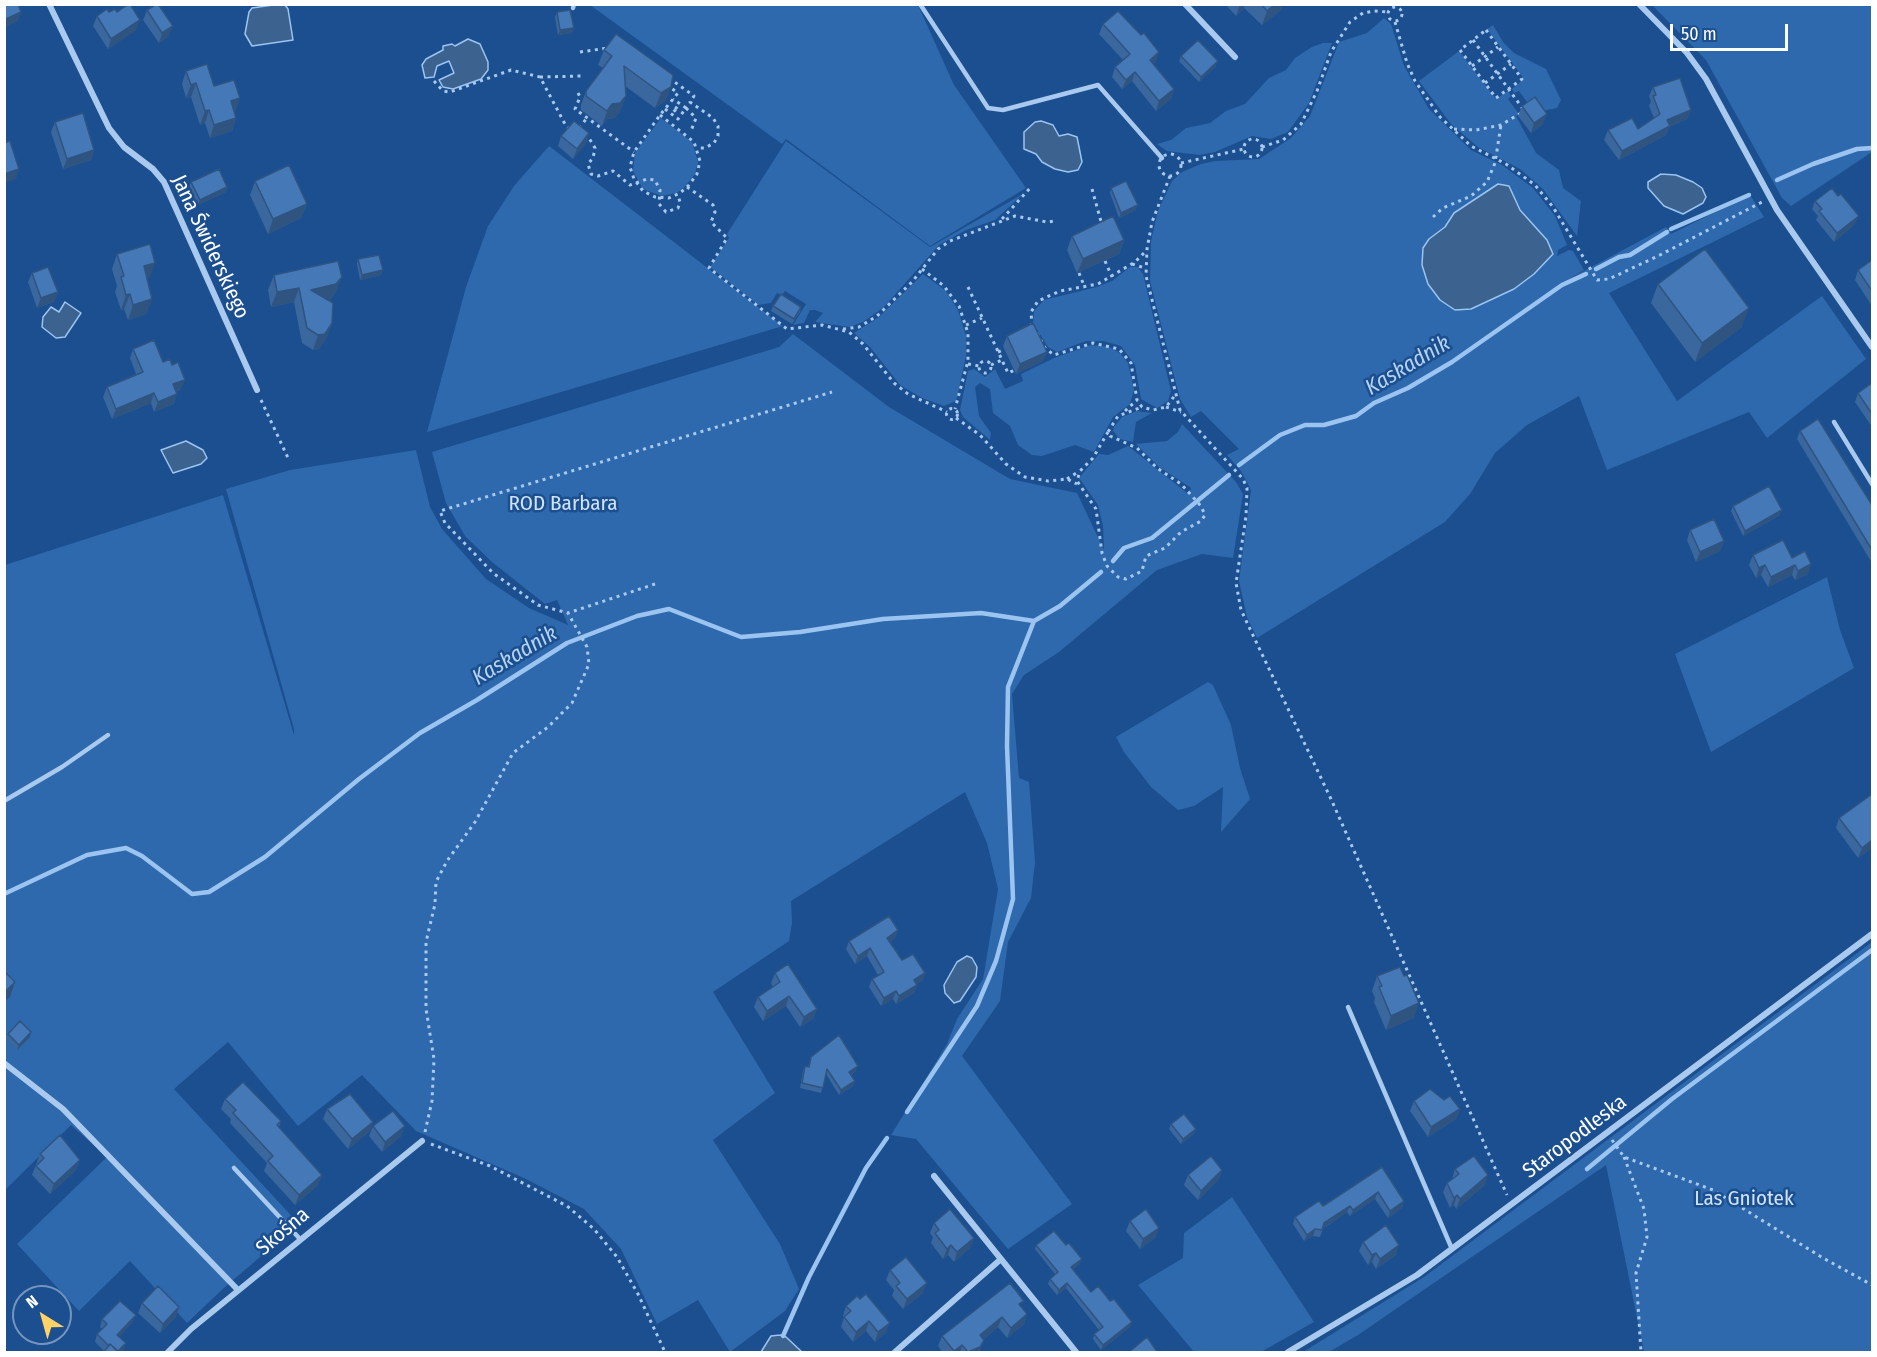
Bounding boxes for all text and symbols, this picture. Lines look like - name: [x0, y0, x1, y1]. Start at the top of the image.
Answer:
- scale bar: [1673, 12, 1792, 50]
- text: 50 m: [1681, 23, 1717, 45]
- street label: Jana Świderskiego: [166, 171, 254, 323]
- water label: Kaskadnik: [1361, 330, 1455, 402]
- park label: ROD Barbara: [509, 491, 617, 517]
- water label: Kaskadnik: [468, 620, 562, 692]
- street label: Staropodleska: [1518, 1090, 1632, 1184]
- park label: Las Gniotek: [1694, 1186, 1794, 1212]
- street label: Skośna: [251, 1203, 315, 1261]
- north arrow: [12, 1285, 72, 1345]
- text: N: [23, 1291, 42, 1312]

